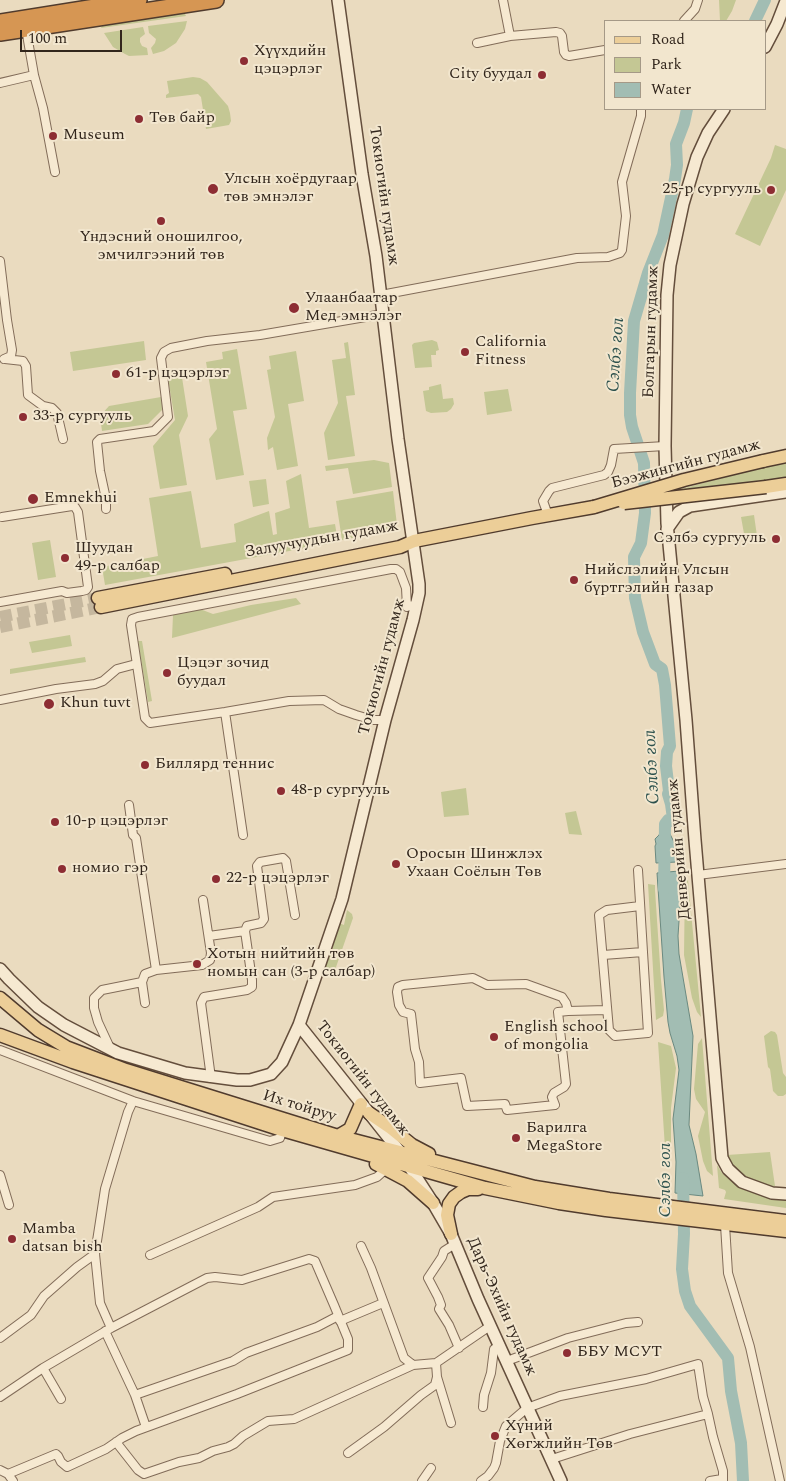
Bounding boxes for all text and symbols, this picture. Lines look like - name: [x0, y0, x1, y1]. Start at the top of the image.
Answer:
- scale bar: [22, 20, 125, 52]
- legend: [604, 20, 766, 110]
- text: 100 m: [28, 27, 67, 50]
- text: Road: [651, 28, 685, 51]
- place label: Хүүхдийн цэцэрлэг: [254, 42, 326, 80]
- text: Park: [651, 53, 682, 76]
- marker: Хүүхдийн цэцэрлэг: [238, 55, 250, 67]
- place label: City буудал: [449, 65, 532, 85]
- marker: City буудал: [536, 69, 548, 81]
- text: Water: [651, 78, 691, 101]
- place label: Төв байр: [149, 109, 215, 129]
- marker: Төв байр: [133, 113, 145, 125]
- street label: Токиогийн гудамж: [364, 125, 402, 267]
- place label: Museum: [63, 126, 125, 146]
- marker: Museum: [47, 130, 59, 142]
- place label: Улсын хоёрдугаар төв эмнэлэг: [224, 170, 357, 208]
- place label: 25-р сургууль: [662, 180, 761, 200]
- marker: Улсын хоёрдугаар төв эмнэлэг: [206, 182, 220, 196]
- marker: 25-р сургууль: [765, 184, 777, 196]
- marker: Үндэсний оношилгоо, эмчилгээний төв: [155, 215, 167, 227]
- place label: Үндэсний оношилгоо, эмчилгээний төв: [79, 228, 243, 266]
- street label: Болгарын гудамж: [640, 265, 664, 399]
- place label: Улаанбаатар Мед эмнэлэг: [305, 289, 402, 327]
- marker: Улаанбаатар Мед эмнэлэг: [287, 301, 301, 315]
- water label: Сэлбэ гол: [604, 317, 630, 393]
- place label: California Fitness: [475, 333, 547, 371]
- marker: California Fitness: [459, 346, 471, 358]
- place label: 61-р цэцэрлэг: [126, 364, 229, 384]
- marker: 61-р цэцэрлэг: [110, 368, 122, 380]
- place label: 33-р сургууль: [33, 407, 132, 427]
- marker: 33-р сургууль: [17, 411, 29, 423]
- street label: Бээжингийн гудамж: [609, 436, 763, 494]
- place label: Emnekhui: [44, 489, 117, 509]
- marker: Emnekhui: [26, 492, 40, 506]
- street label: Залуучуудын гудамж: [244, 517, 400, 563]
- place label: Сэлбэ сургууль: [653, 529, 766, 549]
- marker: Сэлбэ сургууль: [770, 533, 782, 545]
- place label: Шуудан 49-р салбар: [75, 539, 160, 577]
- marker: Шуудан 49-р салбар: [59, 552, 71, 564]
- place label: Нийслэлийн Улсын бүртгэлийн газар: [584, 561, 729, 599]
- marker: Нийслэлийн Улсын бүртгэлийн газар: [568, 574, 580, 586]
- street label: Токиогийн гудамж: [356, 597, 410, 737]
- place label: Цэцэг зочид буудал: [177, 654, 269, 692]
- marker: Цэцэг зочид буудал: [161, 667, 173, 679]
- place label: Khun tuvt: [60, 694, 131, 714]
- marker: Khun tuvt: [42, 697, 56, 711]
- water label: Сэлбэ гол: [640, 729, 666, 805]
- place label: Биллярд теннис: [155, 755, 275, 775]
- marker: Биллярд теннис: [139, 759, 151, 771]
- street label: Денверийн гудамж: [664, 778, 696, 920]
- place label: 48-р сургууль: [291, 781, 390, 801]
- marker: 48-р сургууль: [275, 785, 287, 797]
- place label: 10-р цэцэрлэг: [65, 812, 168, 832]
- marker: 10-р цэцэрлэг: [49, 816, 61, 828]
- place label: Оросын Шинжлэх Ухаан Соёлын Төв: [406, 845, 543, 883]
- marker: Оросын Шинжлэх Ухаан Соёлын Төв: [390, 858, 402, 870]
- place label: номио гэр: [72, 859, 148, 879]
- marker: номио гэр: [56, 863, 68, 875]
- place label: 22-р цэцэрлэг: [226, 869, 329, 889]
- marker: 22-р цэцэрлэг: [210, 873, 222, 885]
- place label: Хотын нийтийн төв номын сан (3-р салбар): [207, 945, 375, 983]
- marker: Хотын нийтийн төв номын сан (3-р салбар): [191, 958, 203, 970]
- street label: Токиогийн гудамж: [311, 1018, 413, 1140]
- place label: English school of mongolia: [504, 1018, 608, 1056]
- marker: English school of mongolia: [488, 1031, 500, 1043]
- street label: Их тойруу: [260, 1087, 338, 1127]
- place label: Барилга MegaStore: [526, 1119, 603, 1157]
- marker: Барилга MegaStore: [510, 1132, 522, 1144]
- water label: Сэлбэ гол: [655, 1143, 677, 1217]
- place label: Mamba datsan bish: [22, 1220, 103, 1258]
- marker: Mamba datsan bish: [6, 1233, 18, 1245]
- street label: Дарь-Эхийн гудамж: [462, 1235, 540, 1379]
- place label: ББУ МСУТ: [577, 1343, 662, 1363]
- marker: ББУ МСУТ: [561, 1347, 573, 1359]
- place label: Хүний Хөгжлийн Төв: [505, 1417, 613, 1455]
- marker: Хүний Хөгжлийн Төв: [489, 1430, 501, 1442]

